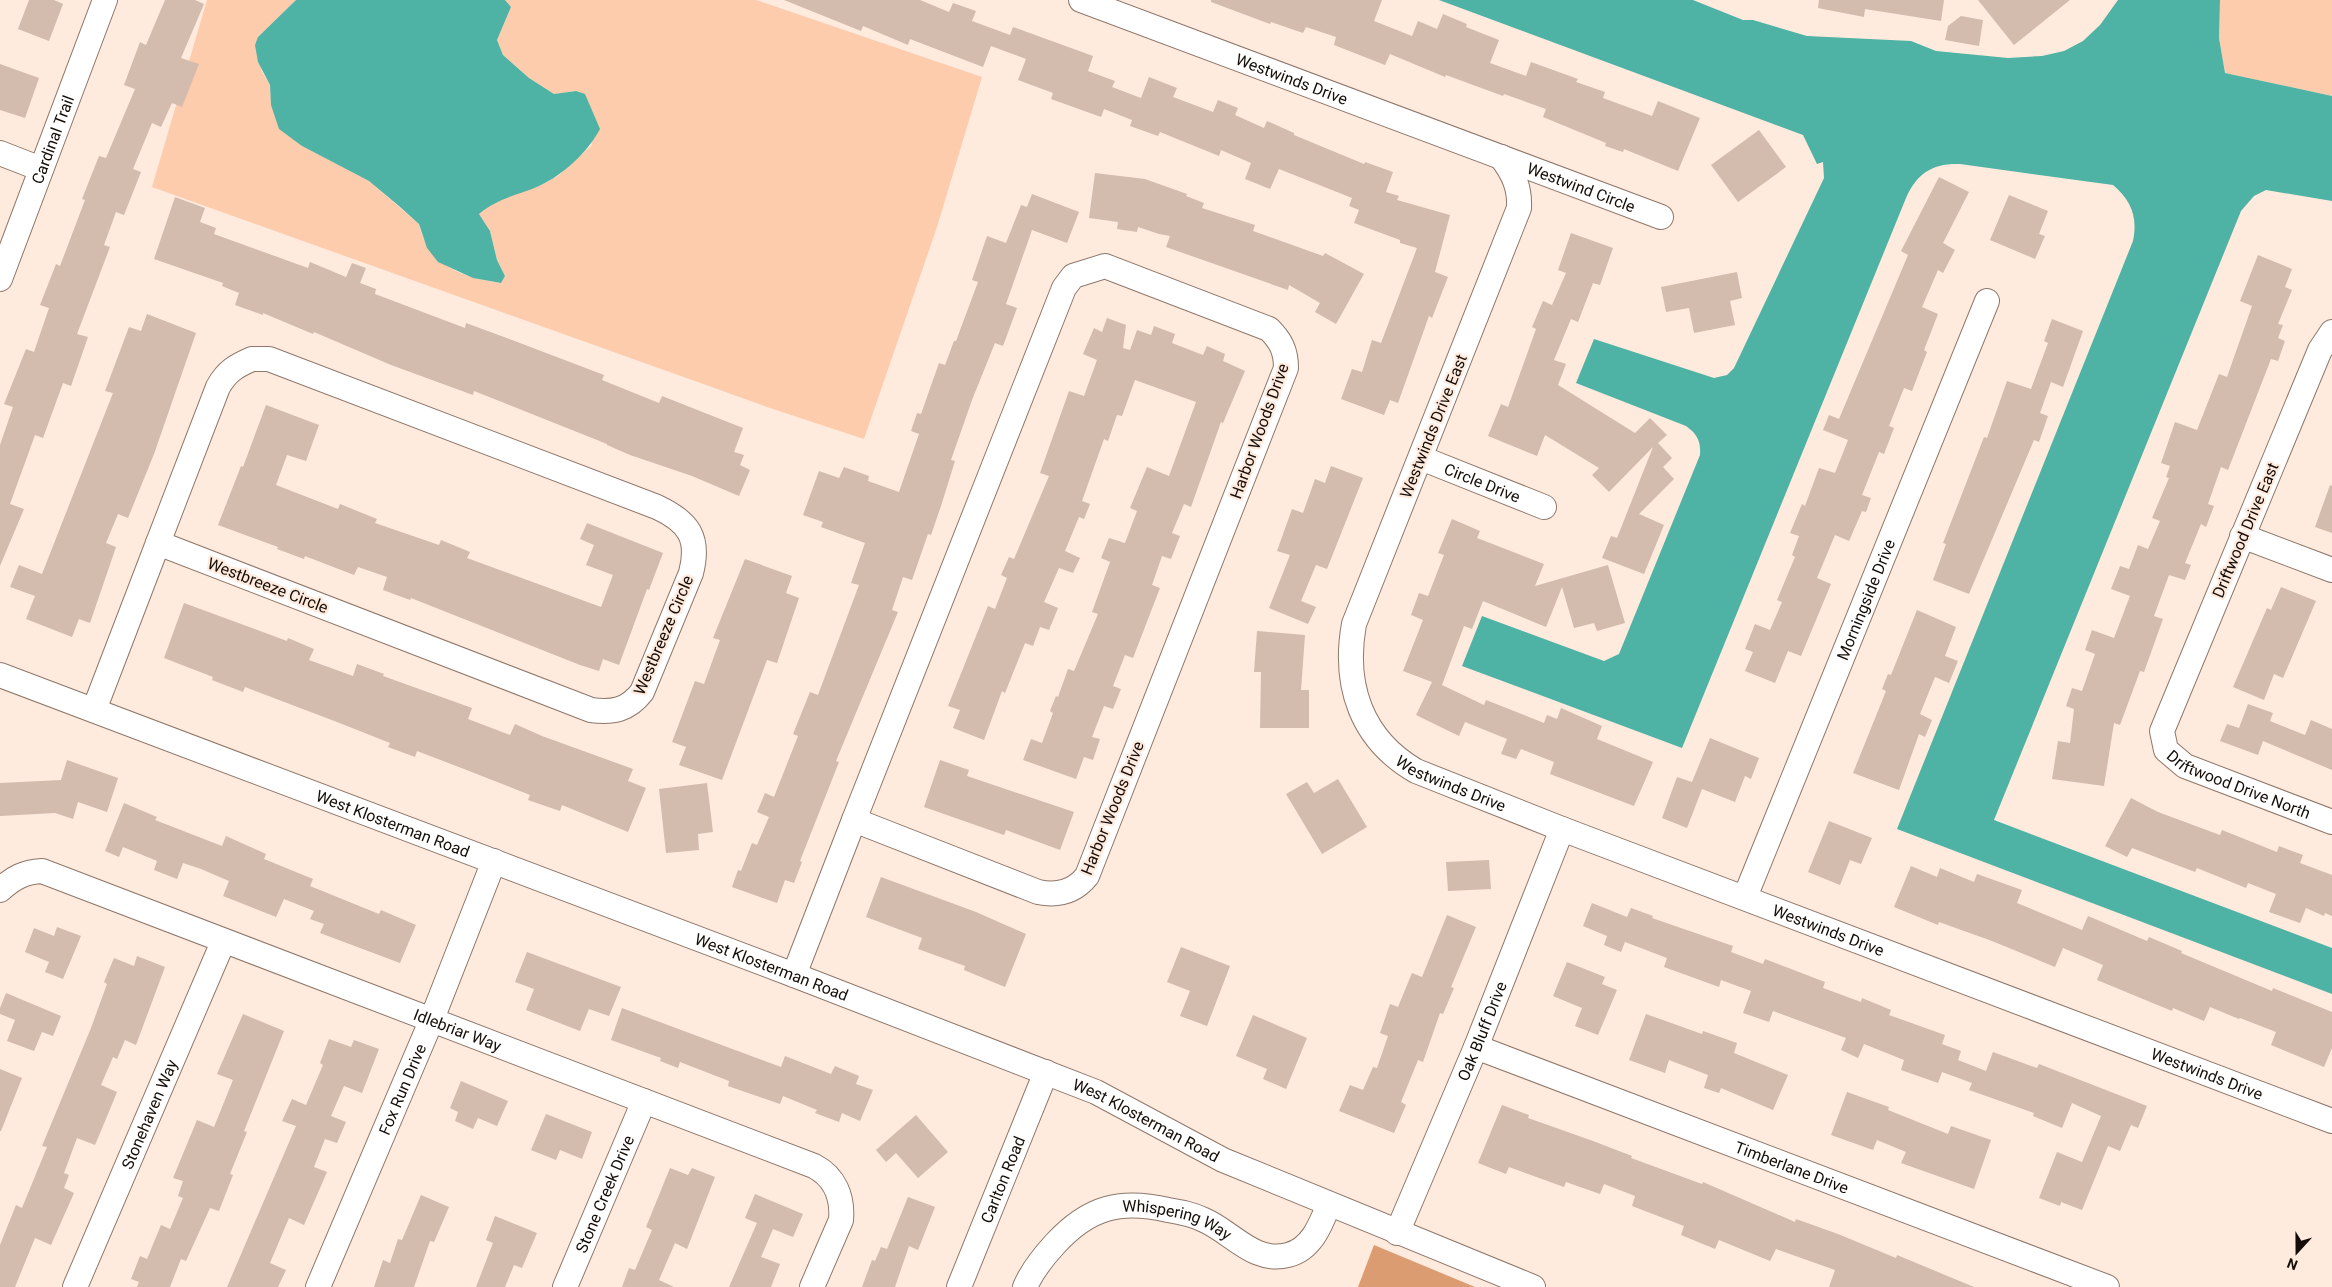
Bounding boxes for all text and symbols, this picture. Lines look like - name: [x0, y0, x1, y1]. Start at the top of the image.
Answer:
- street label: Westwinds Drive: [1233, 50, 1350, 109]
- street label: Cardinal Trail: [28, 93, 78, 187]
- street label: Westwind Circle: [1524, 159, 1638, 216]
- street label: Westwinds Drive East: [1396, 352, 1471, 501]
- street label: Harbor Woods Drive: [1226, 361, 1293, 501]
- street label: Circle Drive: [1441, 459, 1523, 507]
- street label: Driftwood Drive East: [2208, 460, 2283, 601]
- street label: Morningside Drive: [1833, 537, 1899, 663]
- street label: Westbreeze Circle: [205, 554, 331, 617]
- street label: Westbreeze Circle: [630, 573, 697, 698]
- street label: Harbor Woods Drive: [1077, 739, 1148, 878]
- street label: Driftwood Drive North: [2163, 746, 2313, 823]
- street label: Westwinds Drive: [1392, 751, 1509, 816]
- street label: West Klosterman Road: [313, 786, 472, 862]
- street label: Westwinds Drive: [1770, 901, 1887, 960]
- street label: West Klosterman Road: [692, 929, 851, 1005]
- street label: Oak Bluff Drive: [1454, 979, 1511, 1084]
- street label: Idlebriar Way: [411, 1005, 504, 1056]
- street label: Fox Run Drive: [375, 1041, 430, 1138]
- street label: Westwinds Drive: [2148, 1044, 2265, 1104]
- street label: Stonehaven Way: [118, 1056, 182, 1172]
- street label: West Klosterman Road: [1070, 1075, 1222, 1166]
- street label: Stone Creek Drive: [572, 1133, 638, 1256]
- street label: Carlton Road: [977, 1133, 1029, 1226]
- street label: Timberlane Drive: [1732, 1137, 1851, 1198]
- street label: Whispering Way: [1122, 1196, 1236, 1244]
- north arrow: [2272, 1227, 2322, 1277]
- text: N: [2285, 1255, 2300, 1273]

